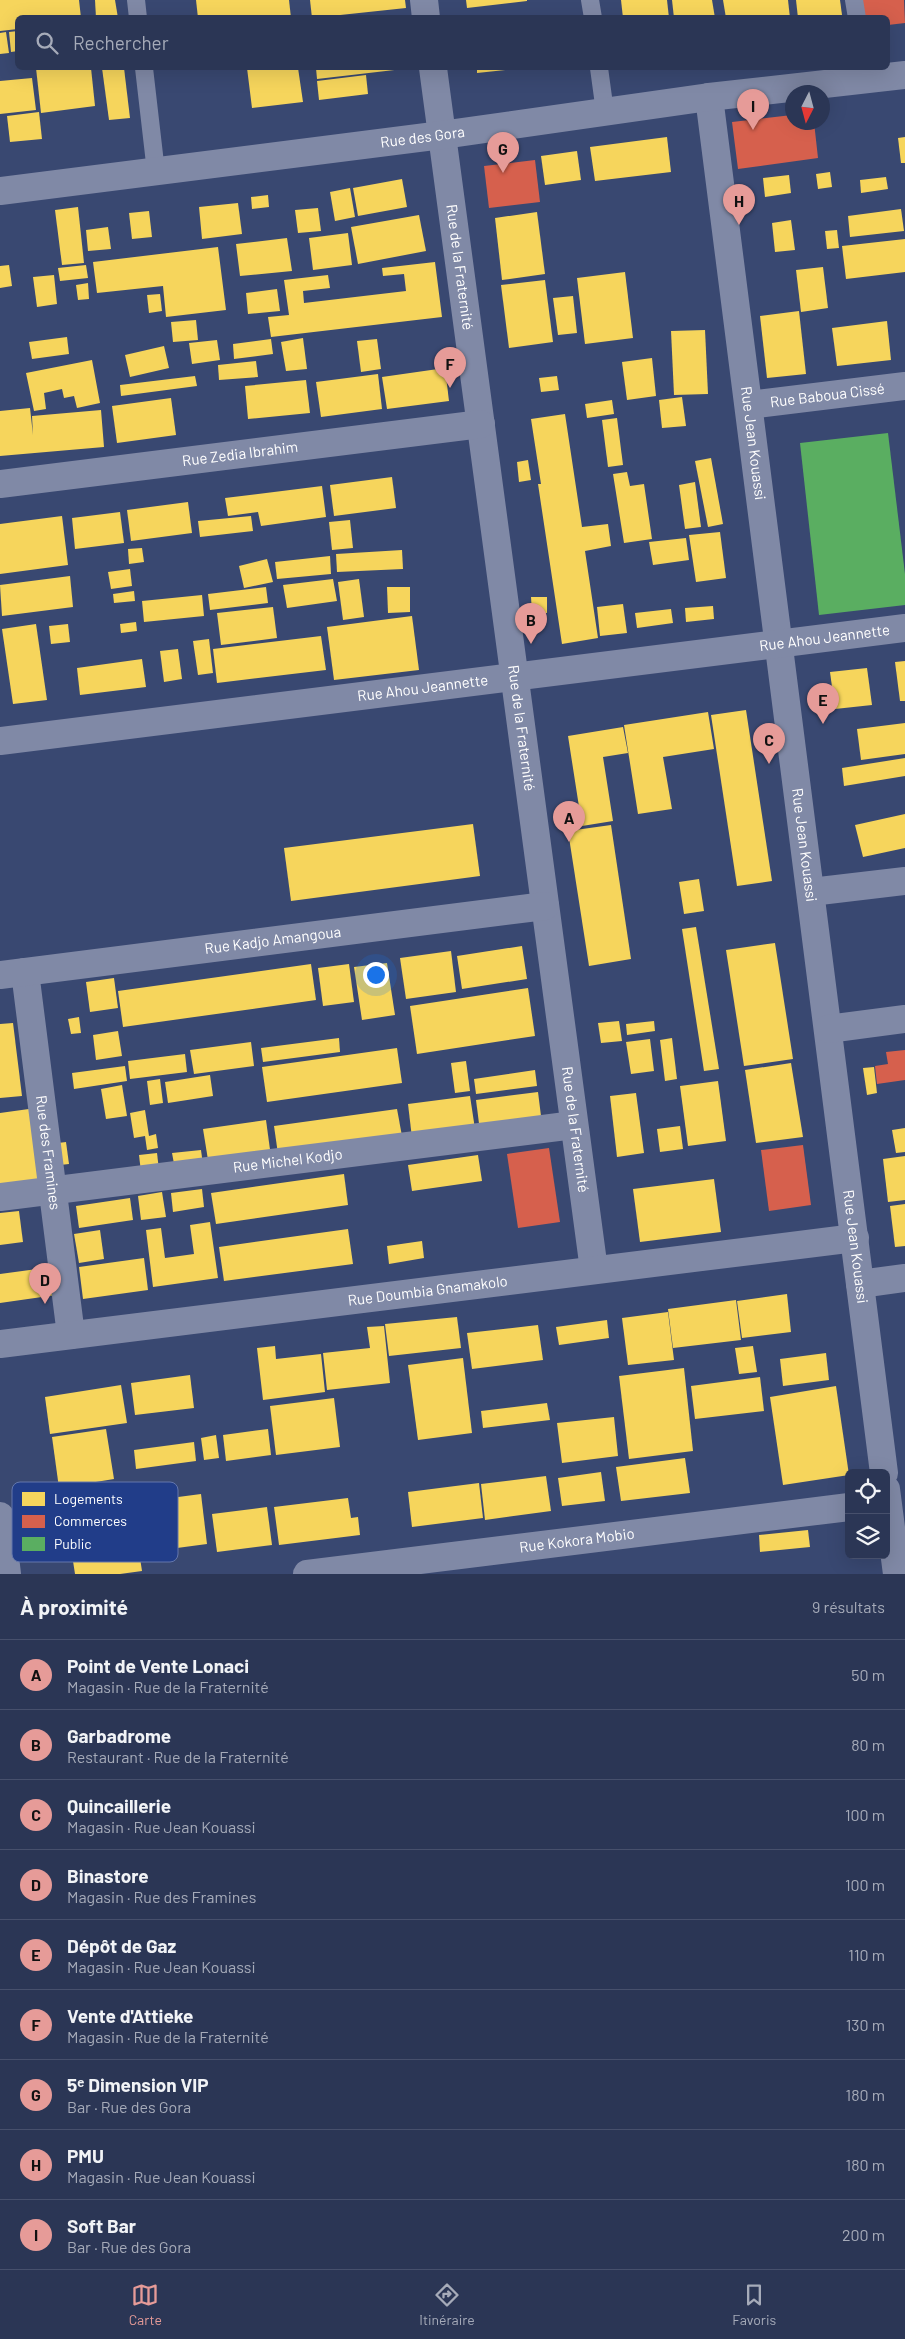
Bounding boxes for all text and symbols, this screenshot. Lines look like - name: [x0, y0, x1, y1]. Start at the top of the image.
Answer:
- search box: [15, 15, 890, 70]
- icon: search: [33, 29, 61, 57]
- text: Rechercher: [73, 31, 169, 54]
- north arrow: [785, 85, 830, 130]
- pin: I: [737, 89, 769, 130]
- street label: Rue des Gora: [379, 122, 466, 151]
- pin: G: [487, 132, 519, 173]
- pin: H: [723, 184, 755, 225]
- street label: Rue de la Fraternité: [443, 203, 478, 331]
- pin: F: [434, 347, 466, 388]
- street label: Rue Baboua Cissé: [769, 379, 886, 410]
- street label: Rue Jean Kouassi: [738, 385, 770, 501]
- street label: Rue Zedia Ibrahim: [181, 437, 299, 469]
- pin: B: [515, 603, 547, 644]
- street label: Rue Ahou Jeannette: [758, 620, 891, 654]
- street label: Rue de la Fraternité: [505, 664, 540, 792]
- street label: Rue Ahou Jeannette: [356, 670, 489, 704]
- pin: E: [807, 683, 839, 724]
- pin: C: [753, 723, 785, 764]
- street label: Rue Jean Kouassi: [789, 787, 821, 903]
- pin: A: [553, 801, 585, 842]
- street label: Rue Kadjo Amangoua: [203, 922, 342, 957]
- your location: [363, 962, 389, 988]
- street label: Rue de la Fraternité: [559, 1065, 594, 1193]
- street label: Rue des Framines: [33, 1094, 65, 1211]
- street label: Rue Michel Kodjo: [232, 1144, 343, 1176]
- street label: Rue Jean Kouassi: [840, 1189, 872, 1305]
- pin: D: [29, 1263, 61, 1304]
- street label: Rue Doumbia Gnamakolo: [347, 1271, 509, 1309]
- map controls: [845, 1469, 890, 1559]
- button: locate: [845, 1469, 890, 1514]
- legend: [12, 1482, 178, 1562]
- text: Logements: [54, 1490, 123, 1507]
- text: Commerces: [54, 1512, 127, 1529]
- button: layers: [845, 1514, 890, 1559]
- street label: Rue Kokora Mobio: [518, 1524, 636, 1556]
- text: Public: [54, 1535, 92, 1552]
- text: À proximité: [20, 1594, 128, 1619]
- text: 9 résultats: [812, 1597, 885, 1616]
- text: Point de Vente Lonaci: [67, 1654, 249, 1677]
- text: A: [31, 1665, 41, 1684]
- text: 50 m: [851, 1665, 885, 1684]
- text: Magasin · Rue de la Fraternité: [67, 1677, 269, 1696]
- text: Garbadrome: [67, 1724, 171, 1747]
- text: B: [31, 1735, 41, 1754]
- text: 80 m: [851, 1735, 885, 1754]
- text: Restaurant · Rue de la Fraternité: [67, 1747, 289, 1766]
- text: Quincaillerie: [67, 1794, 171, 1817]
- text: C: [31, 1805, 41, 1824]
- text: 100 m: [845, 1805, 885, 1824]
- text: Magasin · Rue Jean Kouassi: [67, 1817, 256, 1836]
- text: Binastore: [67, 1864, 149, 1887]
- text: D: [31, 1875, 41, 1894]
- text: 100 m: [845, 1875, 885, 1894]
- text: Magasin · Rue des Framines: [67, 1887, 256, 1906]
- text: Dépôt de Gaz: [67, 1934, 176, 1957]
- text: E: [31, 1945, 41, 1964]
- text: 110 m: [848, 1945, 885, 1964]
- text: Magasin · Rue Jean Kouassi: [67, 1957, 256, 1976]
- text: Vente d'Attieke: [67, 2004, 193, 2027]
- text: F: [32, 2015, 40, 2034]
- text: 130 m: [846, 2015, 885, 2034]
- text: Magasin · Rue de la Fraternité: [67, 2027, 269, 2046]
- text: 5ᵉ Dimension VIP: [67, 2073, 209, 2096]
- text: G: [31, 2085, 41, 2104]
- text: 180 m: [846, 2085, 885, 2104]
- text: Bar · Rue des Gora: [67, 2097, 191, 2116]
- text: PMU: [67, 2144, 104, 2167]
- text: H: [31, 2155, 41, 2174]
- text: 180 m: [846, 2155, 885, 2174]
- text: Magasin · Rue Jean Kouassi: [67, 2167, 256, 2186]
- text: Soft Bar: [67, 2214, 136, 2237]
- text: I: [34, 2225, 38, 2244]
- text: 200 m: [842, 2225, 885, 2244]
- text: Bar · Rue des Gora: [67, 2237, 191, 2256]
- tab: Carte: [129, 2281, 162, 2328]
- tab: Itinéraire: [419, 2281, 475, 2328]
- tab: Favoris: [732, 2281, 776, 2328]

